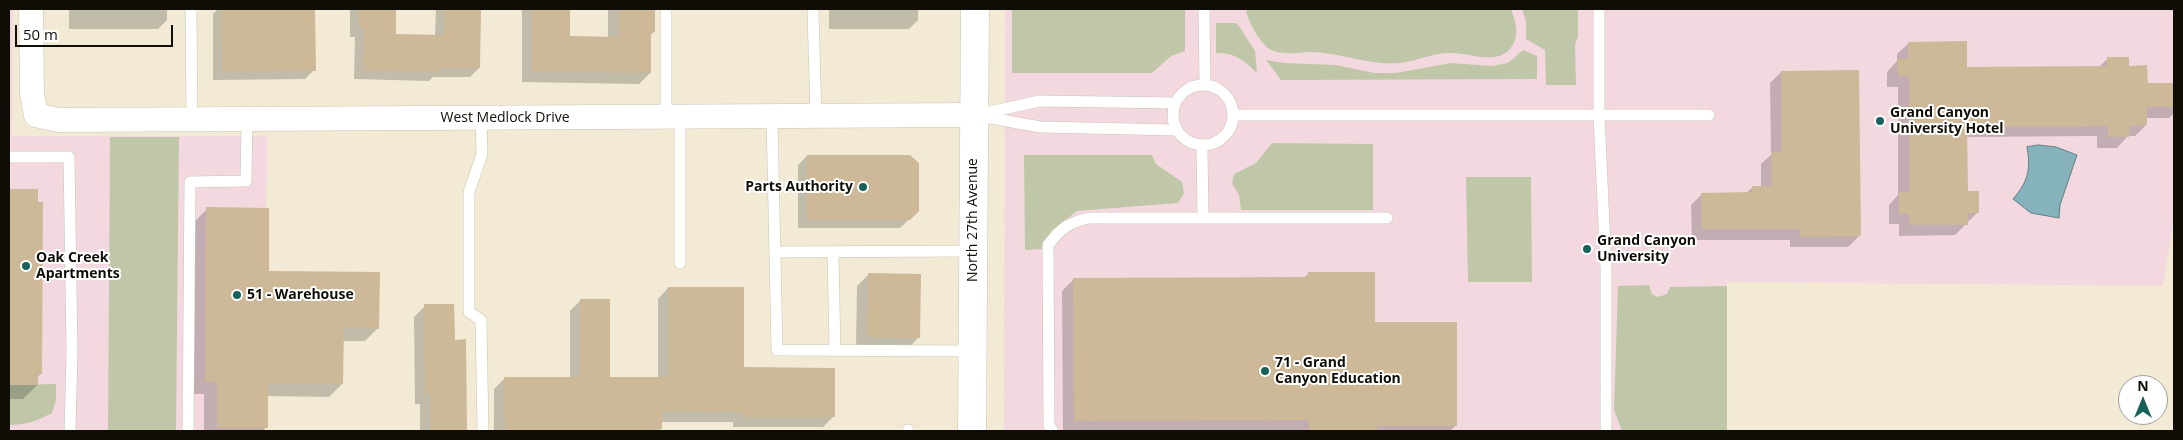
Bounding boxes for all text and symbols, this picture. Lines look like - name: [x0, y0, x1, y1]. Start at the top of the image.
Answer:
- scale bar: [18, 15, 175, 47]
- text: 50 m: [23, 24, 58, 44]
- place label: Grand Canyon University Hotel: [1890, 105, 2004, 138]
- street label: West Medlock Drive: [440, 110, 570, 126]
- marker: Grand Canyon University Hotel: [1874, 115, 1886, 127]
- street label: North 27th Avenue: [965, 158, 981, 282]
- place label: Parts Authority: [745, 179, 853, 195]
- marker: Parts Authority: [857, 181, 869, 193]
- place label: Grand Canyon University: [1597, 233, 1696, 266]
- marker: Grand Canyon University: [1581, 243, 1593, 255]
- place label: Oak Creek Apartments: [36, 250, 120, 282]
- marker: Oak Creek Apartments: [20, 260, 32, 272]
- place label: 51 - Warehouse: [247, 287, 354, 303]
- marker: 51 - Warehouse: [231, 289, 243, 301]
- place label: 71 - Grand Canyon Education: [1275, 355, 1401, 388]
- marker: 71 - Grand Canyon Education: [1259, 365, 1271, 377]
- north arrow: [2118, 375, 2168, 425]
- text: N: [2137, 376, 2149, 395]

